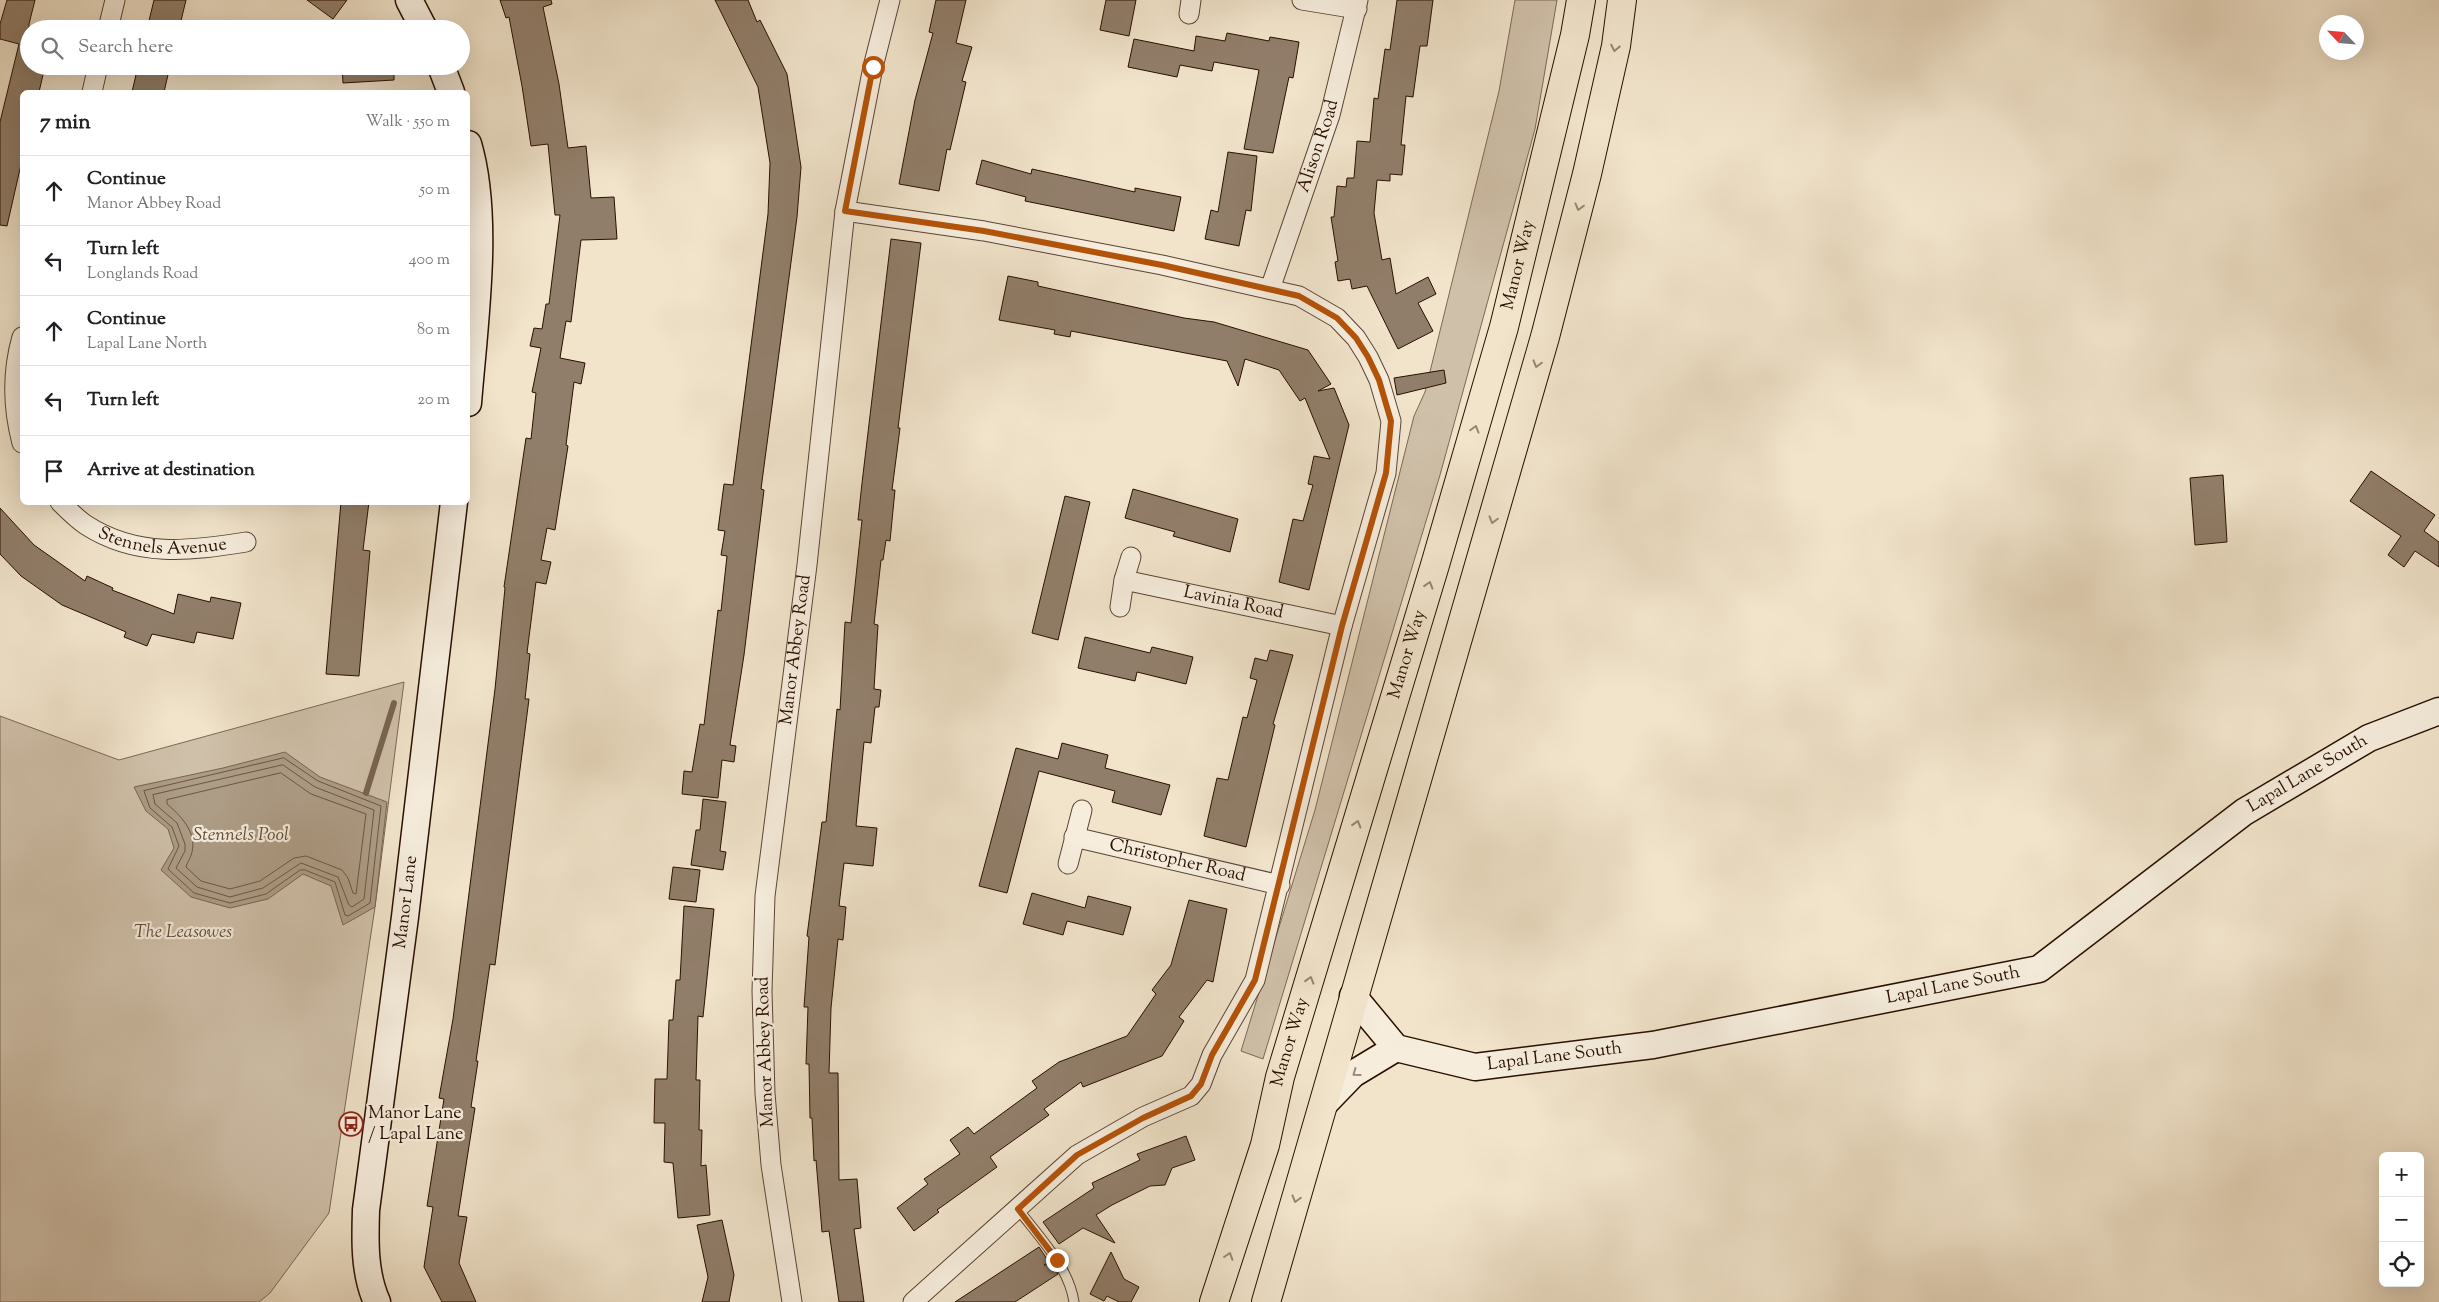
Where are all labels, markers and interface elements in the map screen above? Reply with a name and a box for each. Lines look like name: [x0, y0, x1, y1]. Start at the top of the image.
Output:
north arrow: [2319, 15, 2364, 60]
search box: [20, 20, 470, 75]
icon: search: [38, 34, 66, 62]
text: Search here: [78, 34, 173, 61]
one-way arrow: [1610, 44, 1621, 53]
route start: [862, 56, 885, 79]
street label: Alison Road: [1291, 97, 1346, 196]
text: 7 min: [40, 108, 91, 138]
text: Walk · 550 m: [365, 111, 450, 134]
text: Continue: [87, 166, 166, 193]
icon: ahead: [40, 177, 68, 205]
text: 50 m: [419, 179, 450, 202]
text: Manor Abbey Road: [87, 193, 221, 216]
one-way arrow: [1574, 202, 1585, 211]
street label: Manor Way: [1496, 218, 1542, 313]
text: Turn left: [87, 236, 159, 263]
icon: left: [40, 247, 68, 275]
text: 400 m: [409, 249, 450, 272]
text: Longlands Road: [87, 263, 198, 286]
text: Continue: [87, 306, 166, 333]
icon: ahead: [40, 317, 68, 345]
text: 80 m: [417, 319, 450, 342]
text: Lapal Lane North: [87, 333, 207, 356]
one-way arrow: [1532, 359, 1543, 368]
icon: left: [40, 387, 68, 415]
text: Turn left: [87, 387, 159, 414]
text: 20 m: [417, 389, 450, 412]
one-way arrow: [1469, 426, 1479, 434]
icon: arrive: [40, 457, 68, 485]
text: Arrive at destination: [87, 457, 255, 484]
one-way arrow: [1488, 515, 1498, 523]
street label: Stennels Avenue: [93, 521, 229, 563]
street label: Manor Abbey Road: [774, 573, 819, 727]
street label: Lavinia Road: [1181, 580, 1286, 626]
one-way arrow: [1423, 582, 1433, 590]
street label: Manor Way: [1382, 607, 1434, 702]
street label: Lapal Lane South: [2243, 728, 2373, 820]
one-way arrow: [1351, 821, 1361, 829]
water label: Stennels Pool: [193, 822, 289, 849]
street label: Christopher Road: [1106, 833, 1248, 890]
street label: Manor Lane: [388, 854, 425, 950]
park label: The Leasowes: [134, 920, 232, 946]
street label: Lapal Lane South: [1884, 960, 2023, 1012]
street label: Manor Abbey Road: [750, 976, 782, 1128]
one-way arrow: [1304, 976, 1314, 985]
street label: Manor Way: [1265, 995, 1316, 1089]
street label: Lapal Lane South: [1486, 1036, 1624, 1078]
one-way arrow: [1352, 1067, 1362, 1076]
place label: Manor Lane / Lapal Lane: [368, 1101, 463, 1148]
bus stop icon: Manor Lane / Lapal Lane: [338, 1111, 364, 1137]
map controls: [2379, 1152, 2424, 1287]
button: +: [2379, 1152, 2424, 1197]
one-way arrow: [1292, 1195, 1302, 1203]
button: −: [2379, 1197, 2424, 1242]
button: locate: [2379, 1242, 2424, 1287]
route end: [1046, 1249, 1069, 1272]
one-way arrow: [1223, 1252, 1233, 1260]

